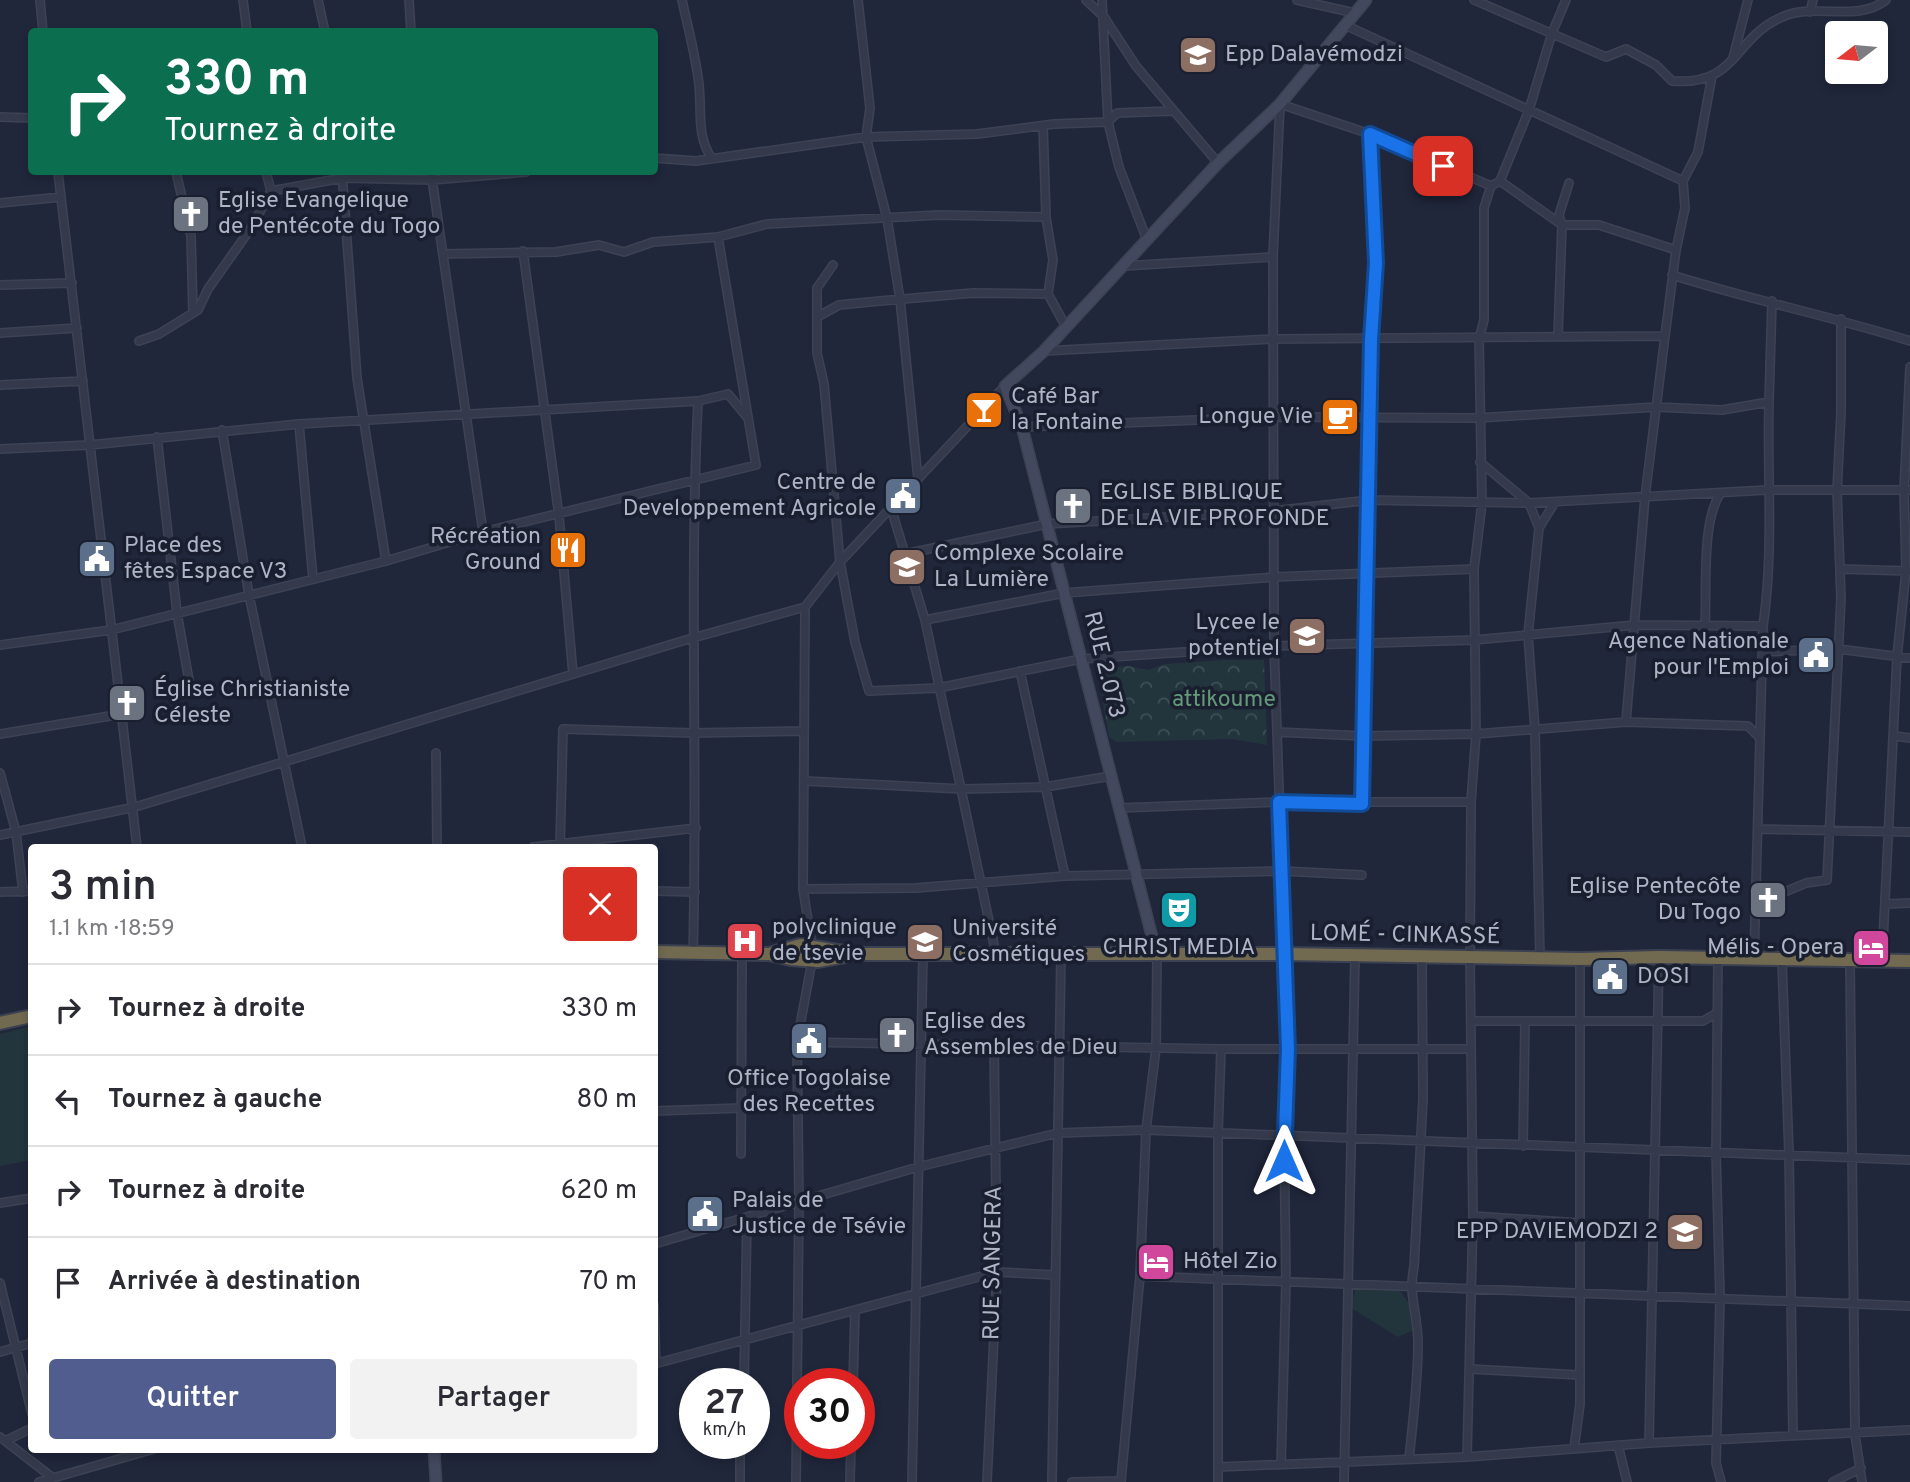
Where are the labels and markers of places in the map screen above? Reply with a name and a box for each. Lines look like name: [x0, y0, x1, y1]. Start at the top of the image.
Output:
school or university icon: Epp Dalavémodzi: [1177, 34, 1219, 76]
place label: Epp Dalavémodzi: [1225, 41, 1403, 70]
pin: [1413, 136, 1473, 196]
place label: Eglise Evangelique de Pentécote du Togo: [218, 187, 440, 242]
church icon: Eglise Evangelique de Pentécote du Togo: [170, 193, 212, 235]
place label: Café Bar la Fontaine: [1011, 383, 1123, 438]
bar icon: Café Bar la Fontaine: [963, 389, 1005, 431]
cafe icon: Longue Vie: [1319, 396, 1361, 438]
place label: Longue Vie: [1198, 403, 1313, 432]
place label: Centre de Developpement Agricole: [623, 469, 876, 524]
public building icon: Centre de Developpement Agricole: [882, 475, 924, 517]
place label: EGLISE BIBLIQUE DE LA VIE PROFONDE: [1100, 479, 1329, 534]
church icon: EGLISE BIBLIQUE DE LA VIE PROFONDE: [1052, 485, 1094, 527]
place label: Récréation Ground: [430, 523, 541, 578]
restaurant icon: Récréation Ground: [547, 529, 589, 571]
place label: Place des fêtes Espace V3: [124, 532, 287, 587]
public building icon: Place des fêtes Espace V3: [76, 538, 118, 580]
place label: Complexe Scolaire La Lumière: [934, 540, 1124, 595]
school or university icon: Complexe Scolaire La Lumière: [886, 546, 928, 588]
place label: Lycee le potentiel: [1188, 609, 1280, 664]
school or university icon: Lycee le potentiel: [1286, 615, 1328, 657]
place label: Agence Nationale pour l'Emploi: [1608, 628, 1789, 683]
public building icon: Agence Nationale pour l'Emploi: [1795, 634, 1837, 676]
place label: Église Christianiste Céleste: [154, 675, 350, 731]
church icon: Église Christianiste Céleste: [106, 682, 148, 724]
place label: Eglise Pentecôte Du Togo: [1569, 873, 1741, 928]
church icon: Eglise Pentecôte Du Togo: [1747, 879, 1789, 921]
theatre icon: CHRIST MEDIA: [1158, 889, 1200, 931]
place label: polyclinique de tsevie: [772, 914, 897, 969]
place label: Université Cosmétiques: [952, 915, 1085, 970]
hospital icon: polyclinique de tsevie: [724, 920, 766, 962]
school or university icon: Université Cosmétiques: [904, 921, 946, 963]
hotel icon: Mélis - Opera: [1850, 927, 1892, 969]
place label: CHRIST MEDIA: [1103, 934, 1255, 963]
place label: Mélis - Opera: [1707, 934, 1844, 963]
public building icon: DOSI: [1589, 956, 1631, 998]
place label: DOSI: [1637, 963, 1690, 992]
place label: Eglise des Assembles de Dieu: [924, 1008, 1118, 1063]
church icon: Eglise des Assembles de Dieu: [876, 1014, 918, 1056]
public building icon: Office Togolaise des Recettes: [788, 1020, 830, 1062]
place label: Office Togolaise des Recettes: [727, 1065, 891, 1120]
place label: Palais de Justice de Tsévie: [732, 1187, 906, 1242]
public building icon: Palais de Justice de Tsévie: [684, 1193, 726, 1235]
school or university icon: EPP DAVIEMODZI 2: [1664, 1211, 1706, 1253]
place label: EPP DAVIEMODZI 2: [1456, 1218, 1658, 1247]
hotel icon: Hôtel Zio: [1135, 1241, 1177, 1283]
place label: Hôtel Zio: [1183, 1248, 1278, 1277]

